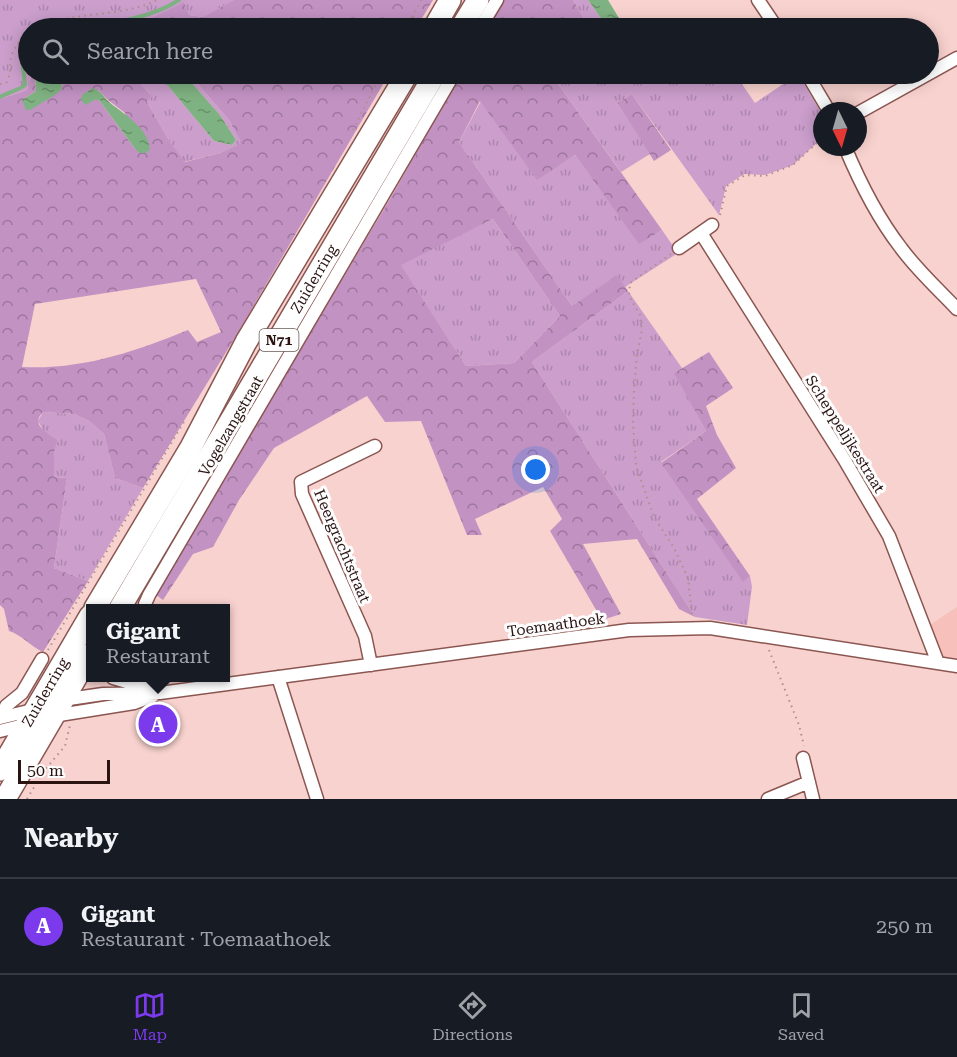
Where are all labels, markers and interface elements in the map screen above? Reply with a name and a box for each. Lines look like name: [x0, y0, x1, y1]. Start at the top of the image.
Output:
search box: [18, 18, 939, 84]
icon: search: [39, 35, 72, 68]
text: Search here: [87, 39, 213, 64]
north arrow: [813, 102, 867, 156]
street label: Zuiderring: [287, 241, 342, 317]
road number: N71: [260, 329, 298, 351]
street label: Vogelzangstraat: [195, 372, 267, 480]
street label: Scheppelijkestraat: [802, 372, 889, 496]
your location: [521, 455, 550, 484]
street label: Heergrachtstraat: [310, 487, 374, 606]
popup: [86, 604, 230, 682]
street label: Toemaathoek: [506, 609, 606, 641]
text: Gigant: [106, 619, 180, 644]
text: Restaurant: [106, 644, 210, 668]
street label: Zuiderring: [18, 654, 73, 730]
pin: A: [138, 702, 178, 746]
scale bar: [18, 757, 110, 784]
text: 50 m: [27, 761, 64, 780]
text: Nearby: [24, 823, 118, 853]
text: Gigant: [81, 902, 155, 927]
text: A: [36, 914, 51, 938]
text: 250 m: [876, 914, 933, 938]
text: Restaurant · Toemaathoek: [81, 927, 331, 951]
tab: Map: [133, 989, 167, 1044]
tab: Directions: [432, 989, 513, 1044]
tab: Saved: [778, 989, 824, 1044]

